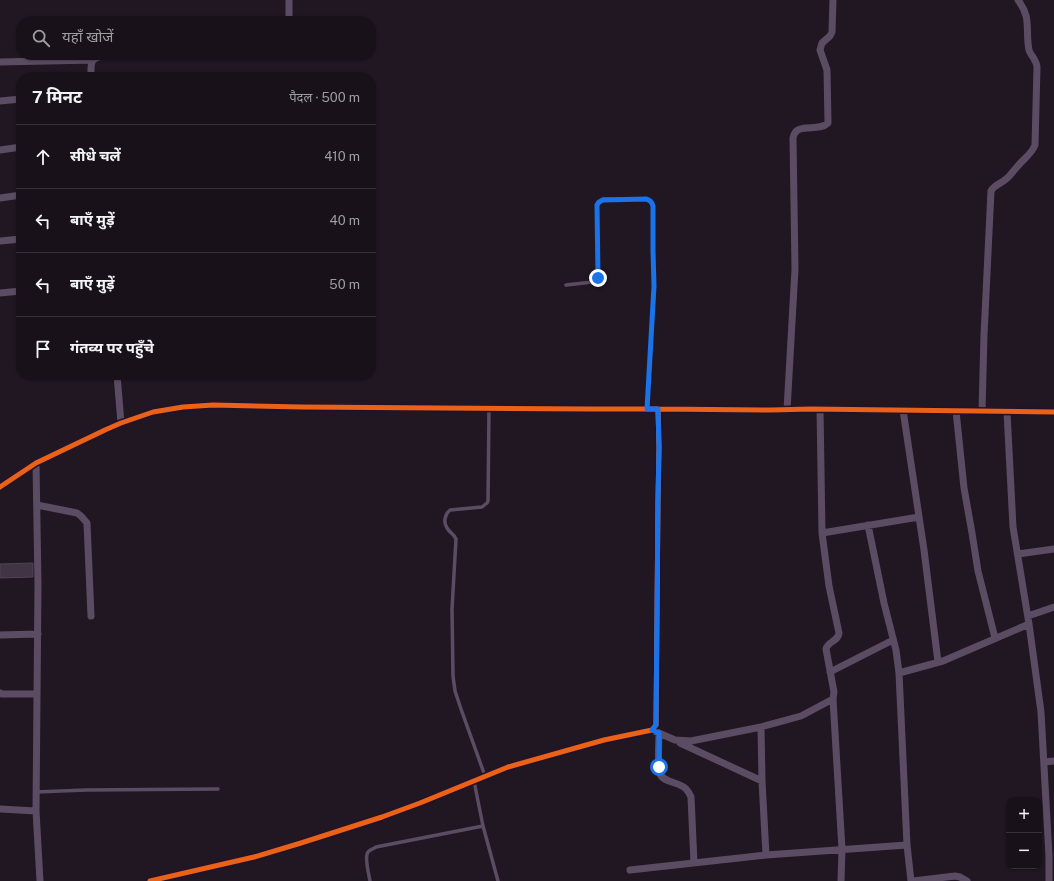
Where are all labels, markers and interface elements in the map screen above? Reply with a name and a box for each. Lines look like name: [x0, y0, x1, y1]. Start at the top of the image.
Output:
search box: [16, 16, 376, 60]
icon: search: [30, 27, 52, 49]
text: यहाँ खोजें: [62, 28, 113, 45]
text: 7 मिनट: [32, 87, 82, 107]
text: पैदल · 500 m: [289, 90, 360, 105]
icon: ahead: [32, 146, 54, 168]
text: सीधे चलें: [70, 147, 121, 164]
text: 410 m: [324, 149, 360, 164]
icon: left: [32, 210, 54, 232]
text: बाएँ मुड़ें: [70, 211, 115, 228]
text: 40 m: [329, 213, 360, 228]
route end: [589, 269, 607, 287]
icon: left: [32, 274, 54, 296]
text: बाएँ मुड़ें: [70, 275, 115, 292]
text: 50 m: [329, 277, 360, 292]
icon: arrive: [32, 338, 54, 360]
text: गंतव्य पर पहुँचे: [70, 339, 154, 356]
route start: [650, 758, 668, 776]
map controls: [1006, 797, 1042, 869]
button: +: [1006, 797, 1042, 833]
button: −: [1006, 833, 1042, 869]

